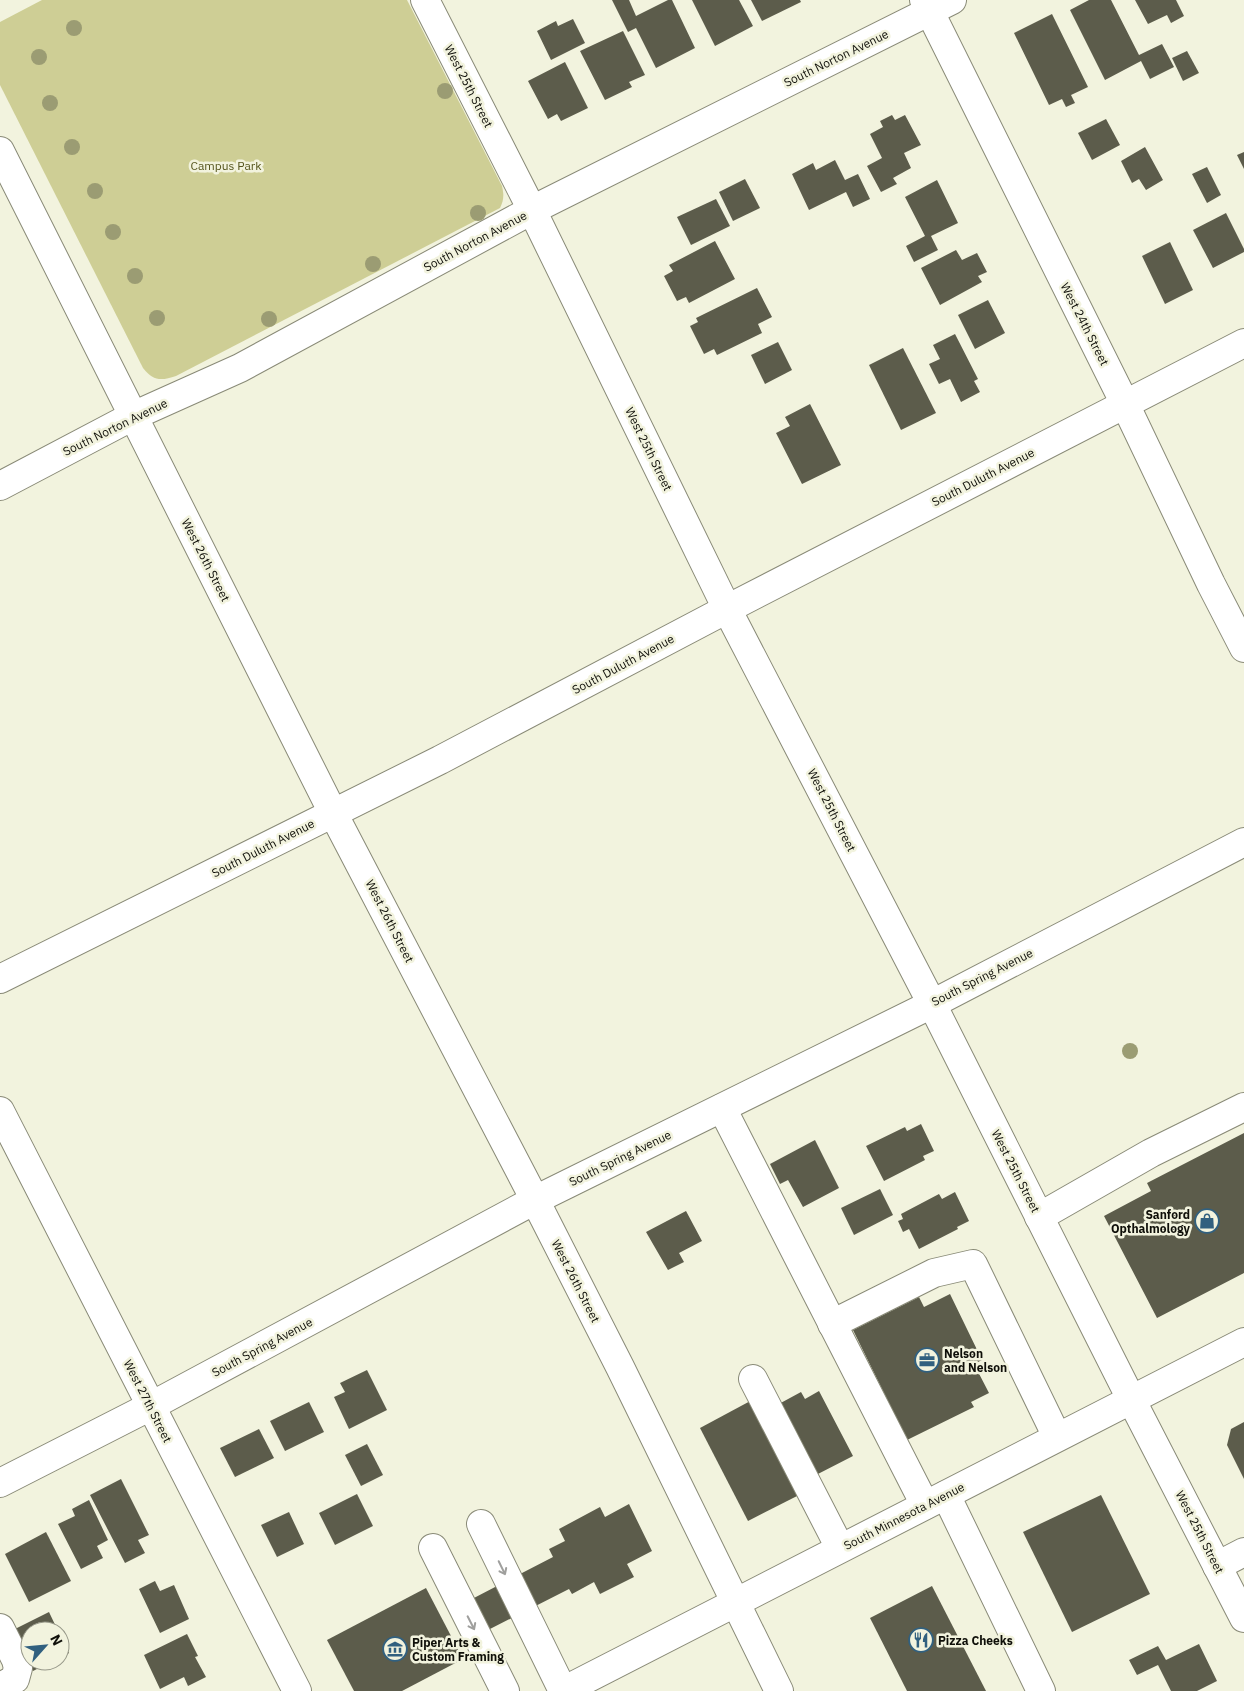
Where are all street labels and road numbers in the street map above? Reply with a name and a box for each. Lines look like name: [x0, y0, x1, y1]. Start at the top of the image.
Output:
street label: South Norton Avenue: [781, 26, 891, 90]
street label: West 25th Street: [442, 42, 496, 130]
street label: South Norton Avenue: [421, 207, 529, 275]
street label: West 24th Street: [1058, 280, 1112, 368]
street label: South Norton Avenue: [60, 395, 170, 459]
street label: West 25th Street: [622, 405, 676, 493]
street label: South Duluth Avenue: [929, 444, 1037, 509]
street label: West 26th Street: [179, 516, 233, 604]
street label: South Duluth Avenue: [569, 631, 677, 697]
street label: West 25th Street: [805, 766, 859, 854]
street label: South Duluth Avenue: [209, 815, 317, 880]
street label: West 26th Street: [363, 877, 417, 965]
street label: South Spring Avenue: [929, 945, 1036, 1009]
street label: South Spring Avenue: [566, 1127, 674, 1189]
street label: West 25th Street: [989, 1127, 1043, 1215]
street label: West 26th Street: [549, 1237, 603, 1325]
street label: South Spring Avenue: [209, 1314, 315, 1380]
street label: West 27th Street: [121, 1357, 175, 1445]
street label: South Minnesota Avenue: [841, 1479, 967, 1553]
street label: West 25th Street: [1173, 1488, 1227, 1576]

